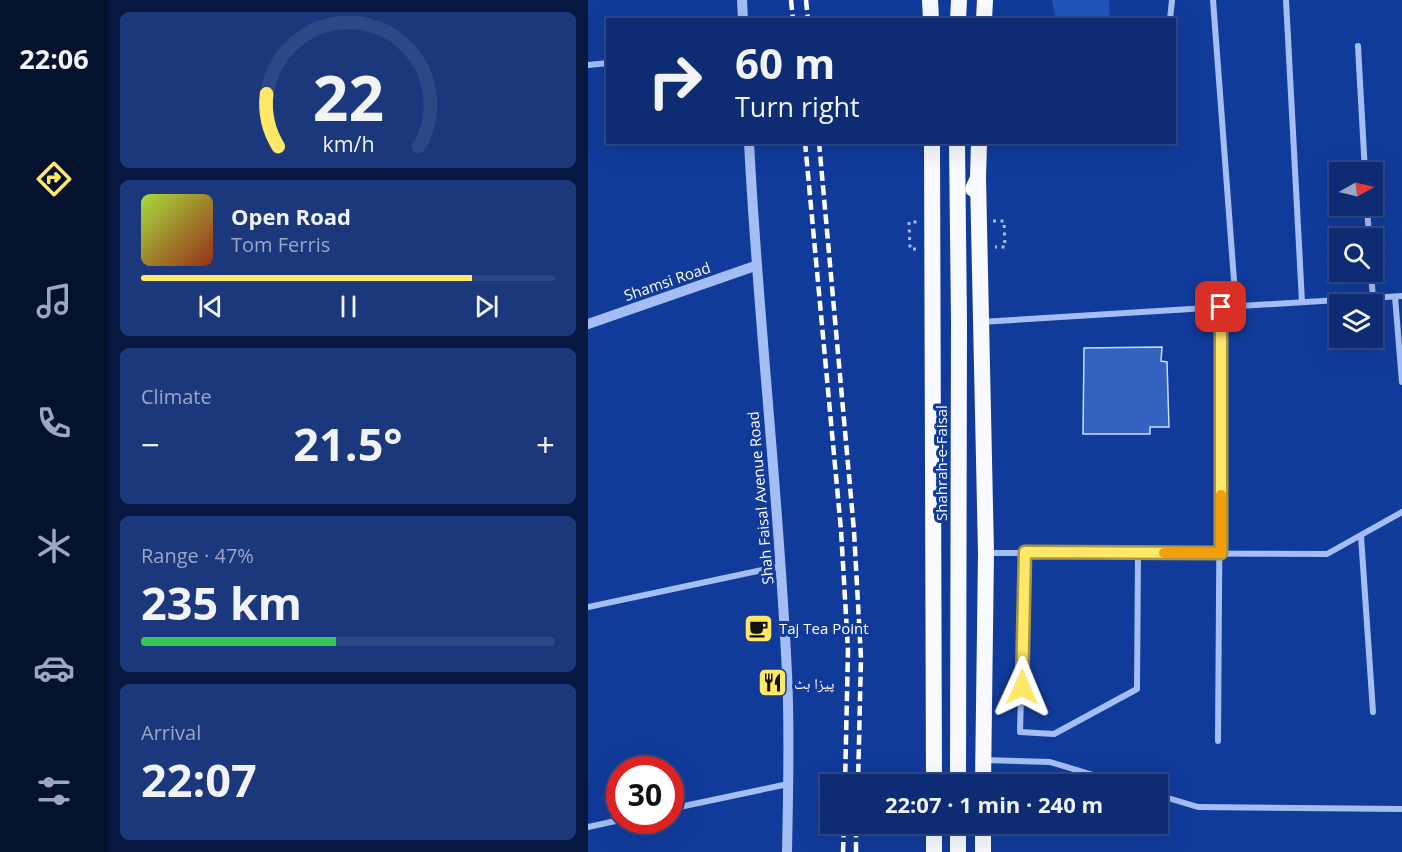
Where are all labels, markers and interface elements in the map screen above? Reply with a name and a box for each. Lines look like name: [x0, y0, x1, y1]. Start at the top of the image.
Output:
text: 60 m: [735, 34, 835, 91]
text: 22:06: [19, 40, 89, 77]
icon: right: [636, 42, 714, 120]
text: 22: [312, 54, 384, 139]
text: Turn right: [735, 88, 860, 125]
text: km/h: [322, 129, 374, 158]
icon: directions: [33, 158, 75, 200]
north arrow: [1329, 162, 1383, 216]
map controls: [1329, 162, 1383, 348]
text: Open Road: [231, 201, 351, 231]
button: search: [1329, 228, 1383, 282]
text: Tom Ferris: [231, 231, 330, 258]
street label: Shamsi Road: [621, 257, 713, 305]
icon: music: [33, 280, 75, 322]
pin: [1195, 281, 1246, 332]
icon: previous: [194, 290, 227, 323]
icon: pause: [332, 290, 365, 323]
icon: next: [470, 290, 503, 323]
icon: arrive: [1204, 290, 1237, 323]
button: layers: [1329, 294, 1383, 348]
text: Climate: [141, 383, 212, 410]
icon: phone: [33, 402, 75, 444]
street label: Shahrah-e-Faisal: [931, 405, 951, 521]
street label: Shah Faisal Avenue Road: [742, 411, 778, 585]
text: 21.5°: [293, 413, 403, 474]
text: −: [141, 422, 160, 467]
text: +: [536, 422, 555, 467]
icon: climate: [33, 525, 75, 567]
text: Range · 47%: [141, 542, 254, 569]
text: 235 km: [141, 572, 302, 633]
cafe icon: Taj Tea Point: [742, 612, 774, 644]
place label: Taj Tea Point: [779, 618, 869, 638]
icon: car: [33, 647, 75, 689]
position arrow: [990, 655, 1054, 719]
restaurant icon: پیزا ہٹ: [757, 667, 789, 699]
place label: پیزا ہٹ: [794, 673, 834, 693]
text: Arrival: [141, 719, 201, 746]
text: 22:07: [141, 749, 257, 810]
speed limit sign: 30: [606, 756, 684, 834]
icon: filters: [33, 770, 75, 812]
text: 22:07 · 1 min · 240 m: [885, 789, 1103, 819]

